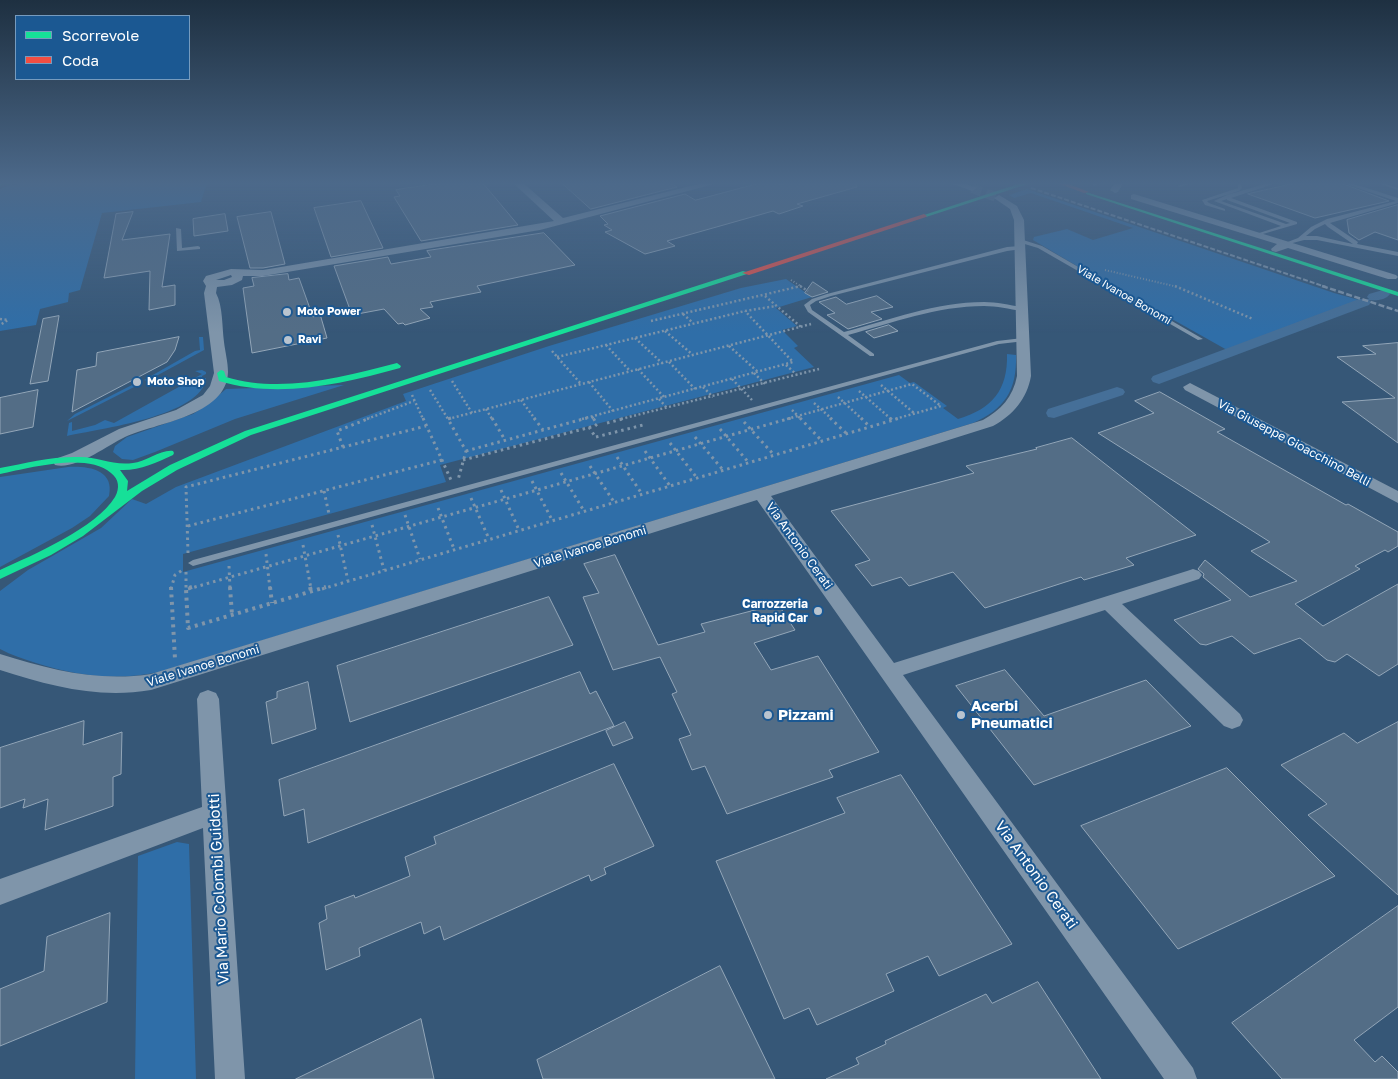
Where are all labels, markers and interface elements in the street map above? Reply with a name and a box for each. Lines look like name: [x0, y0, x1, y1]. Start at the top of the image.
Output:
legend: [15, 15, 190, 80]
text: Scorrevole: [62, 26, 139, 44]
text: Coda: [62, 51, 99, 69]
street label: Viale Ivanoe Bonomi: [1074, 263, 1174, 327]
place label: Moto Power: [297, 305, 361, 319]
marker: Moto Power: [281, 306, 293, 318]
place label: Ravi: [298, 333, 321, 347]
marker: Ravi: [282, 334, 294, 346]
place label: Moto Shop: [147, 375, 204, 389]
marker: Moto Shop: [131, 376, 143, 388]
street label: Via Giuseppe Gioacchino Belli: [1215, 397, 1373, 489]
street label: Via Antonio Cerati: [763, 500, 835, 592]
street label: Viale Ivanoe Bonomi: [532, 523, 648, 571]
place label: Carrozzeria Rapid Car: [742, 597, 808, 625]
marker: Carrozzeria Rapid Car: [812, 605, 824, 617]
street label: Viale Ivanoe Bonomi: [145, 642, 261, 690]
place label: Acerbi Pneumatici: [971, 697, 1053, 732]
place label: Pizzami: [778, 706, 834, 724]
marker: Pizzami: [762, 709, 774, 721]
marker: Acerbi Pneumatici: [955, 709, 967, 721]
street label: Via Mario Colombi Guidotti: [205, 793, 233, 985]
street label: Via Antonio Cerati: [991, 817, 1081, 933]

